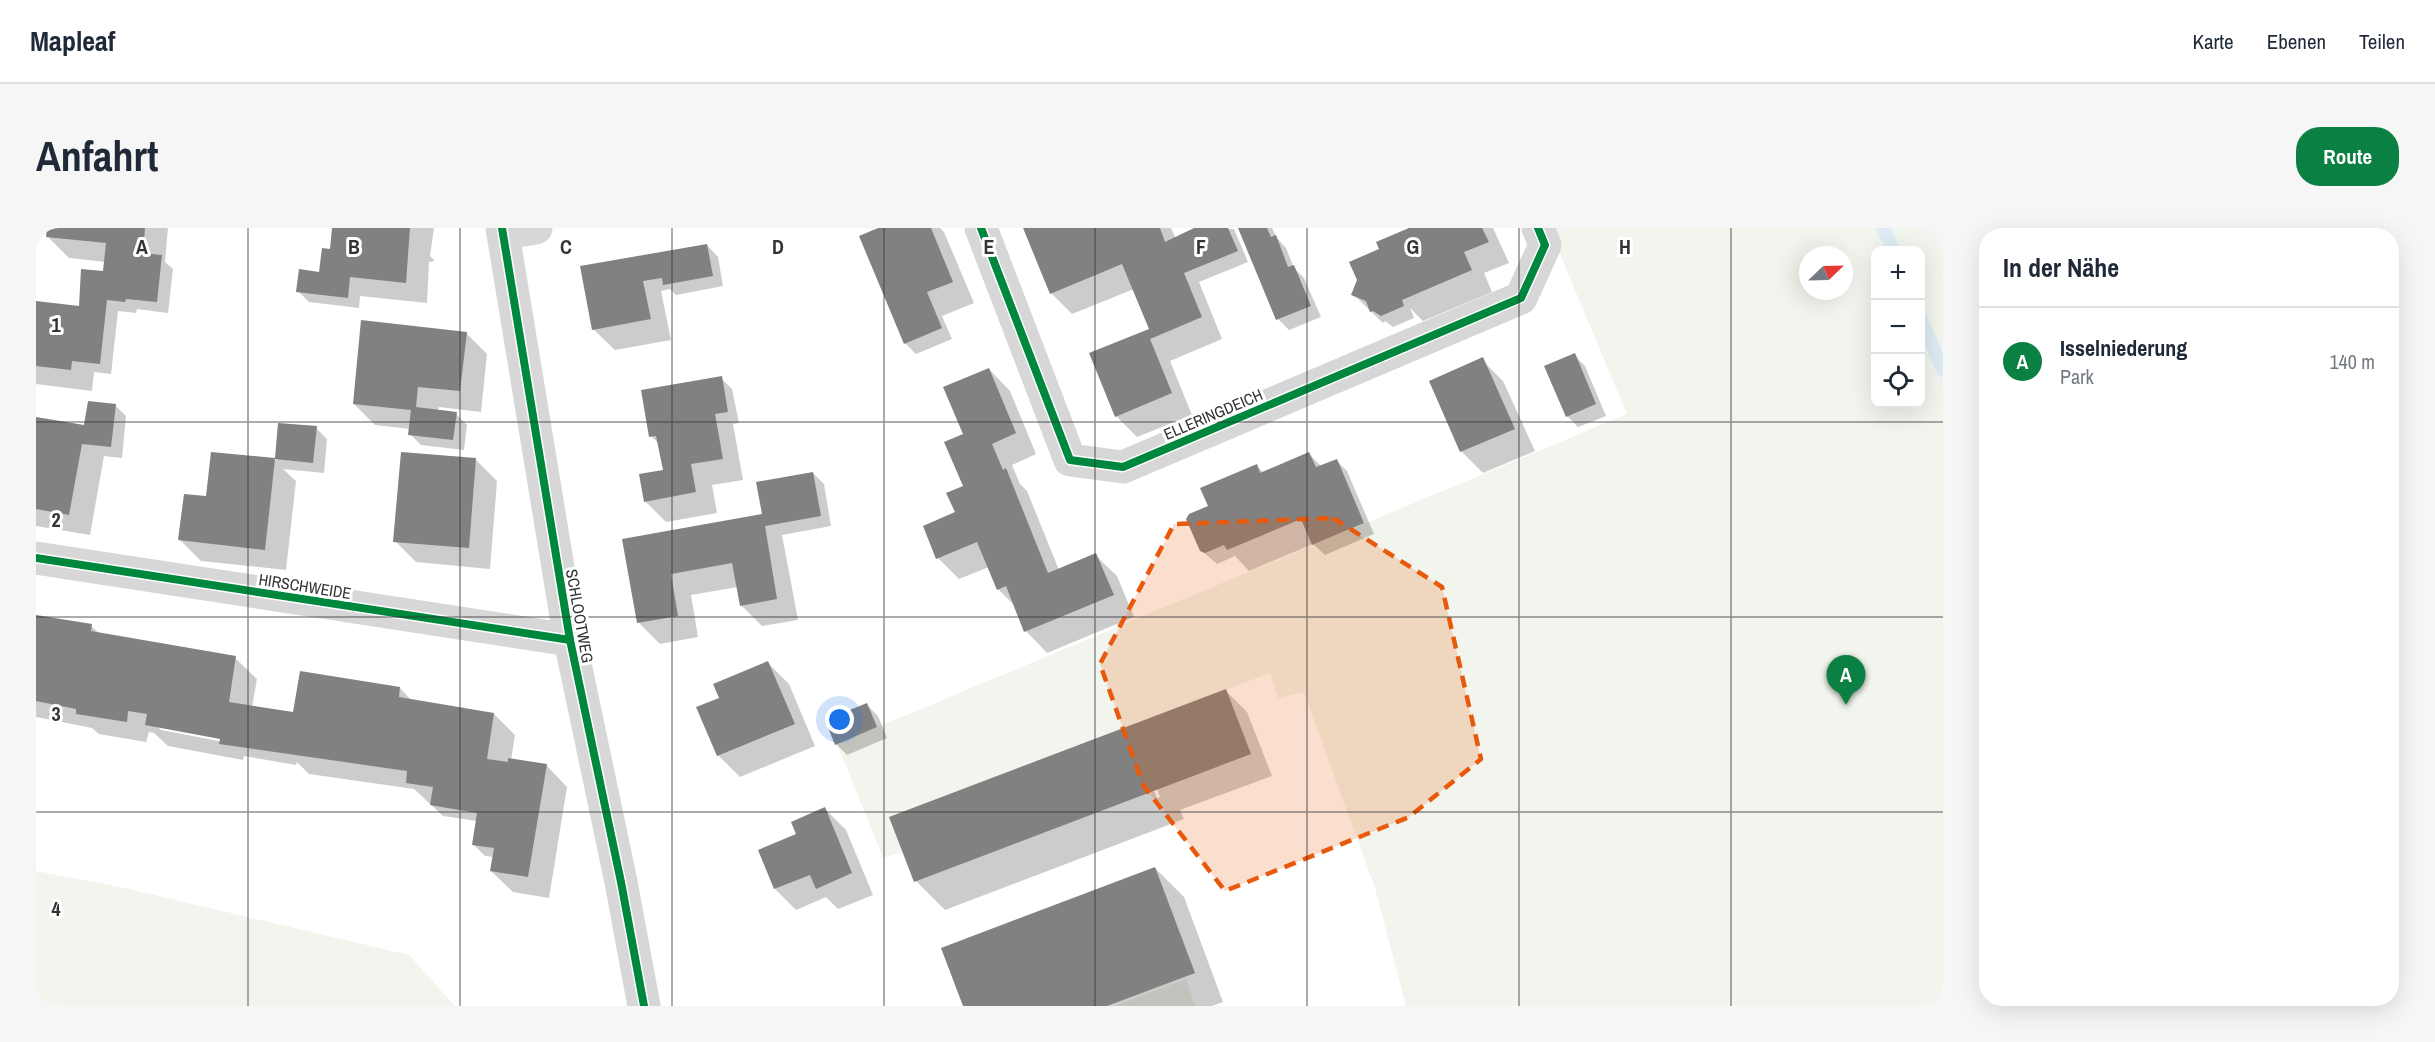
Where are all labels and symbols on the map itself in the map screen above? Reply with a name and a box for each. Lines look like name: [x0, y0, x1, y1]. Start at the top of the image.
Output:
text: A: [136, 233, 148, 260]
text: B: [348, 233, 360, 260]
text: C: [560, 233, 572, 260]
text: D: [772, 233, 784, 260]
text: E: [984, 233, 995, 260]
text: F: [1196, 233, 1206, 260]
text: G: [1407, 233, 1419, 260]
text: H: [1619, 233, 1631, 260]
north arrow: [1799, 246, 1853, 300]
text: 1: [51, 311, 61, 338]
street label: ELLERINGDEICH: [1160, 383, 1266, 445]
text: 2: [51, 506, 61, 533]
street label: SCHLOOTWEG: [561, 567, 599, 665]
street label: HIRSCHWEIDE: [257, 568, 353, 604]
pin: A: [1826, 656, 1866, 705]
text: 3: [51, 700, 61, 727]
your location: [825, 705, 854, 734]
text: 4: [51, 895, 61, 922]

